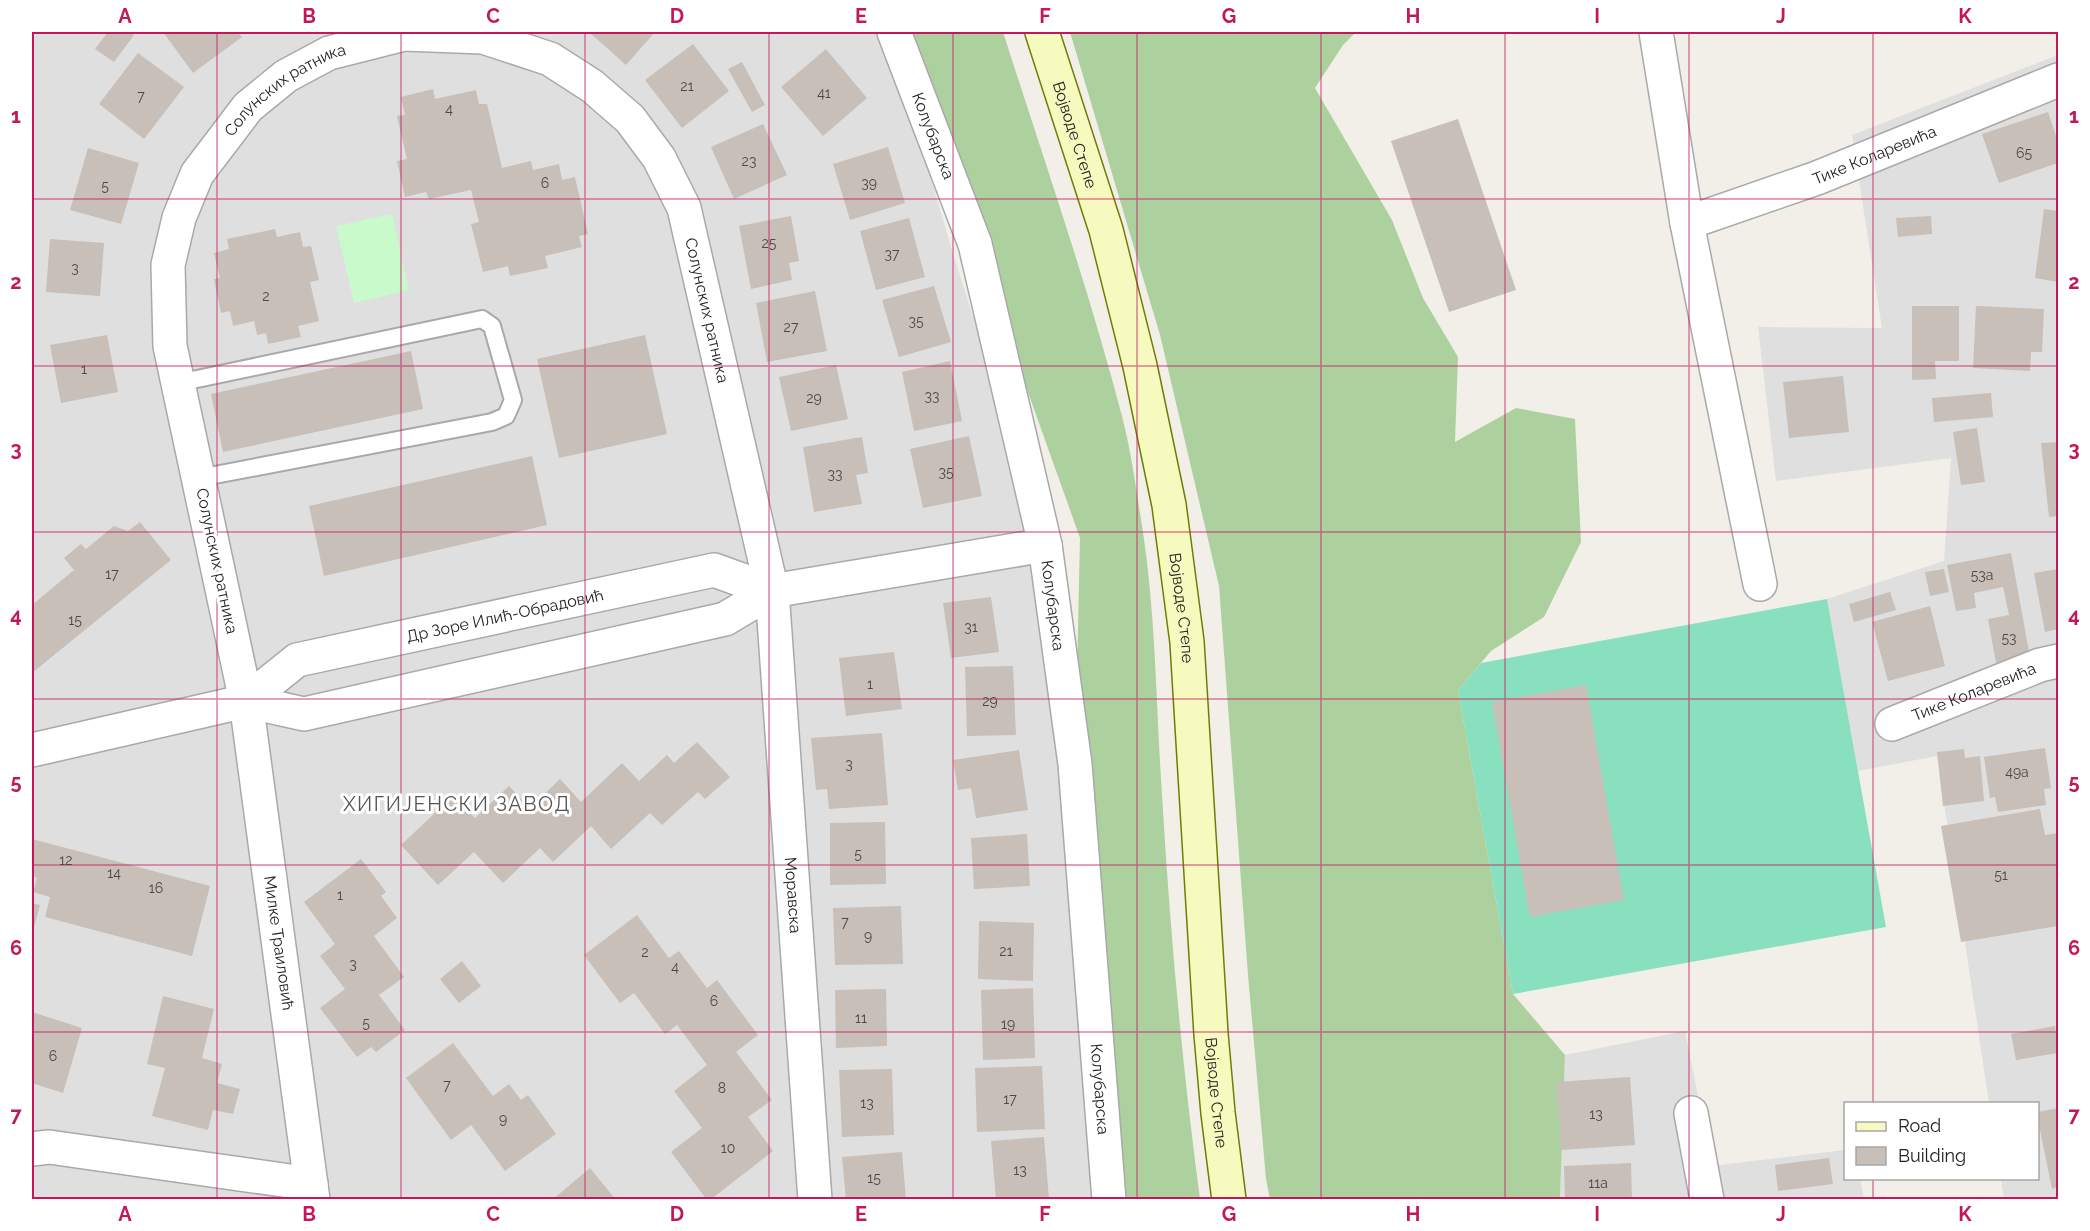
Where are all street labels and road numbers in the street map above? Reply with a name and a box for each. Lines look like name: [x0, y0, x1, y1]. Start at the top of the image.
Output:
street label: Солунских ратника: [220, 40, 348, 140]
street label: Војводе Степе: [1049, 79, 1101, 191]
street label: Колубарска: [908, 90, 959, 182]
street label: Тике Коларевића: [1810, 121, 1939, 188]
street label: Солунских ратника: [682, 236, 733, 385]
street label: Солунских ратника: [192, 487, 242, 635]
street label: Војводе Степе: [1166, 551, 1198, 664]
street label: Колубарска: [1038, 559, 1069, 652]
street label: Др Зоре Илић-Обрадовић: [404, 585, 605, 646]
street label: Тике Коларевића: [1909, 658, 2038, 725]
street label: Моравска: [781, 856, 806, 934]
street label: Милке Траиловић: [260, 874, 298, 1012]
street label: Војводе Степе: [1202, 1036, 1232, 1149]
street label: Колубарска: [1087, 1043, 1113, 1135]

